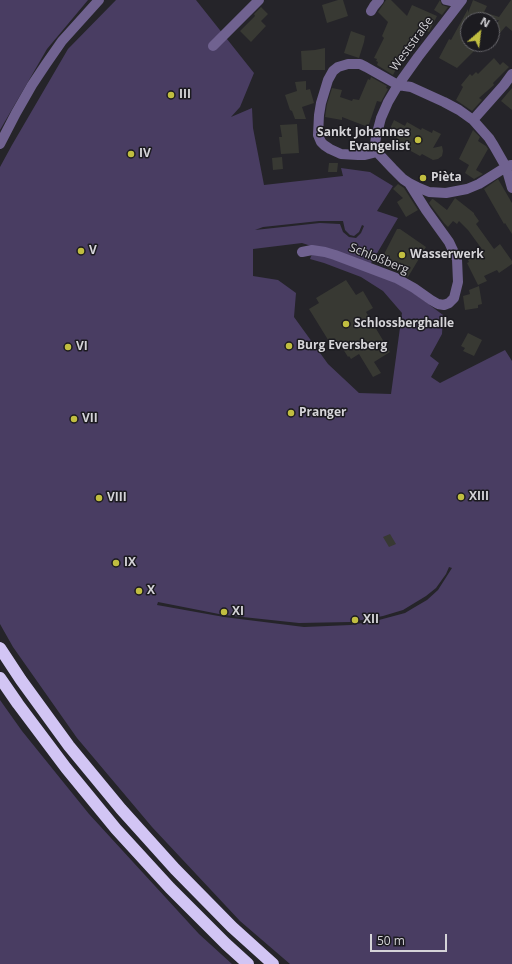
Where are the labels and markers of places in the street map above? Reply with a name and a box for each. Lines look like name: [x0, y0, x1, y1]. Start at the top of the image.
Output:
place label: III: [179, 88, 191, 102]
marker: III: [166, 90, 176, 100]
place label: Sankt Johannes Evangelist: [317, 126, 410, 154]
marker: Sankt Johannes Evangelist: [413, 135, 423, 145]
place label: IV: [139, 147, 151, 161]
marker: IV: [126, 149, 136, 159]
place label: Pièta: [431, 171, 462, 185]
marker: Pièta: [418, 173, 428, 183]
place label: V: [89, 244, 97, 258]
marker: V: [76, 246, 86, 256]
place label: Wasserwerk: [410, 248, 484, 262]
marker: Wasserwerk: [397, 250, 407, 260]
place label: Schlossberghalle: [354, 317, 454, 331]
marker: Schlossberghalle: [341, 319, 351, 329]
place label: Burg Eversberg: [297, 339, 387, 353]
place label: VI: [76, 340, 88, 354]
marker: Burg Eversberg: [284, 341, 294, 351]
marker: VI: [63, 342, 73, 352]
place label: Pranger: [299, 406, 346, 420]
marker: Pranger: [286, 408, 296, 418]
place label: VII: [82, 412, 98, 426]
marker: VII: [69, 414, 79, 424]
place label: XIII: [469, 490, 489, 504]
place label: VIII: [107, 491, 127, 505]
marker: XIII: [456, 492, 466, 502]
marker: VIII: [94, 493, 104, 503]
place label: IX: [124, 556, 136, 570]
marker: IX: [111, 558, 121, 568]
place label: X: [147, 584, 155, 598]
marker: X: [134, 586, 144, 596]
place label: XI: [232, 605, 244, 619]
marker: XI: [219, 607, 229, 617]
place label: XII: [363, 613, 379, 627]
marker: XII: [350, 615, 360, 625]

